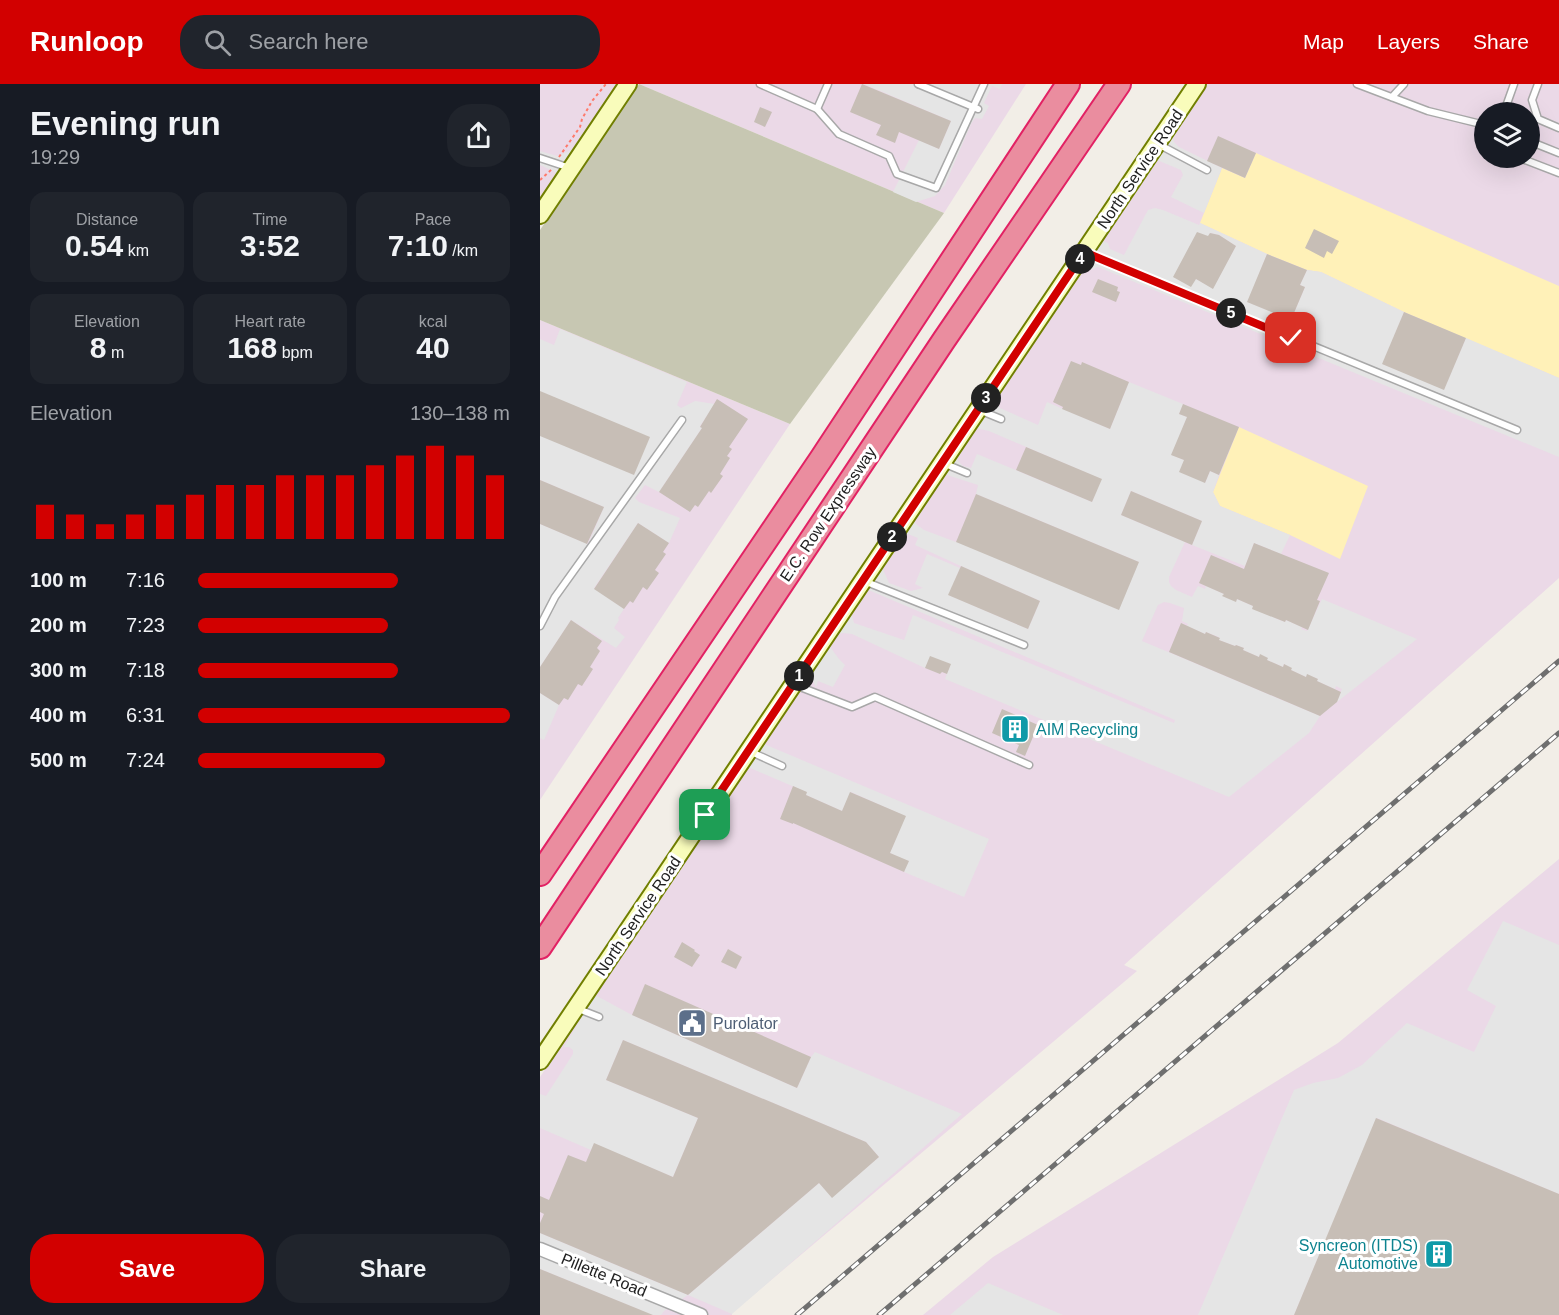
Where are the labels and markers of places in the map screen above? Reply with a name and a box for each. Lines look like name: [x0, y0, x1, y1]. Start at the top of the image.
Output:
pin: 4: [1065, 244, 1095, 274]
pin: 5: [1216, 298, 1246, 328]
pin: [1265, 312, 1316, 363]
pin: 3: [971, 383, 1001, 413]
pin: 2: [877, 522, 907, 552]
pin: 1: [784, 661, 814, 691]
building icon: AIM Recycling: [999, 713, 1031, 745]
place label: AIM Recycling: [1036, 721, 1138, 738]
pin: [679, 789, 730, 840]
public building icon: Purolator: [676, 1007, 708, 1039]
place label: Purolator: [713, 1015, 779, 1032]
place label: Syncreon (ITDS) Automotive: [1299, 1237, 1418, 1272]
building icon: Syncreon (ITDS) Automotive: [1423, 1238, 1455, 1270]

